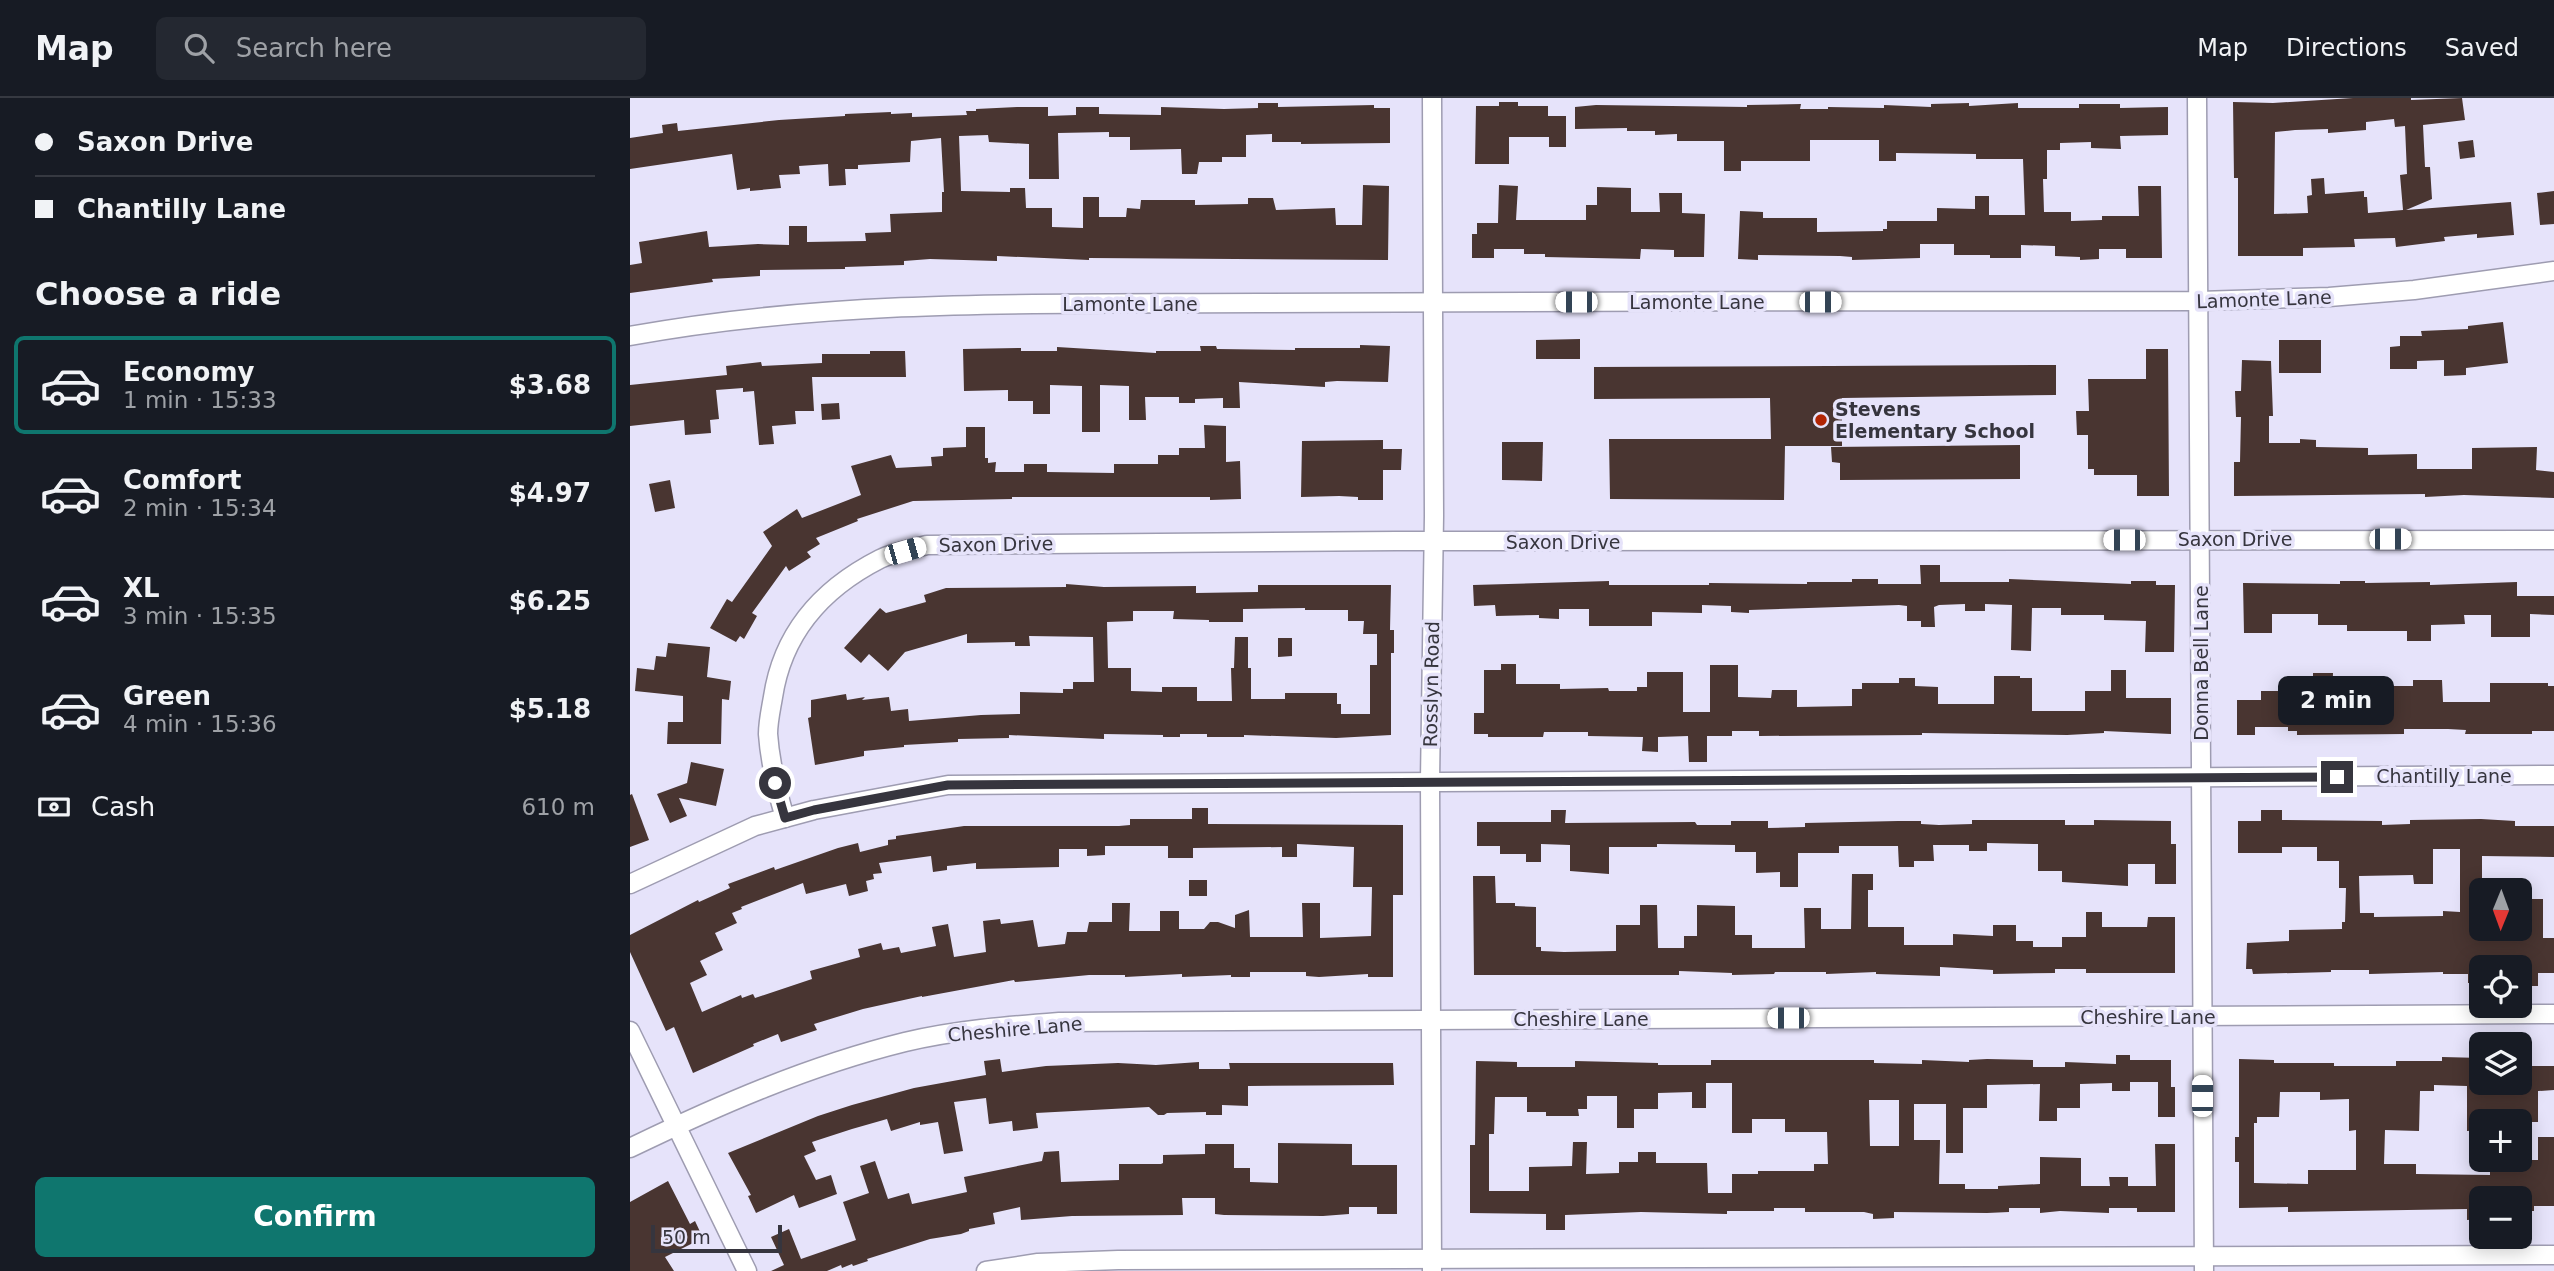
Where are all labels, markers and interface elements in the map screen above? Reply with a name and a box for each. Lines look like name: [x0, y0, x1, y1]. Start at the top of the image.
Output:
search box: [156, 17, 646, 80]
text: Map: [35, 29, 114, 68]
icon: search: [180, 29, 218, 67]
text: Search here: [236, 33, 392, 63]
text: Map: [2197, 34, 2248, 62]
text: Directions: [2286, 34, 2407, 62]
text: Saved: [2445, 34, 2519, 62]
text: Saxon Drive: [77, 127, 253, 157]
text: Chantilly Lane: [77, 194, 286, 224]
text: Choose a ride: [35, 275, 281, 313]
street label: Lamonte Lane: [2196, 286, 2332, 312]
street label: Lamonte Lane: [1629, 291, 1765, 313]
car: [1556, 292, 1598, 313]
car: [1800, 292, 1842, 313]
street label: Lamonte Lane: [1062, 293, 1198, 315]
icon: car: [39, 354, 102, 417]
text: Economy: [123, 357, 254, 387]
text: $3.68: [509, 370, 591, 400]
text: 1 min · 15:33: [123, 387, 277, 413]
place label: Stevens Elementary School: [1835, 398, 2035, 442]
marker: Stevens Elementary School: [1813, 412, 1829, 428]
icon: car: [39, 462, 102, 525]
text: Comfort: [123, 465, 241, 495]
text: $4.97: [509, 478, 591, 508]
text: 2 min · 15:34: [123, 495, 277, 521]
street label: Saxon Drive: [2178, 528, 2292, 550]
car: [2370, 529, 2412, 550]
car: [2104, 530, 2146, 551]
street label: Saxon Drive: [1506, 531, 1620, 553]
street label: Saxon Drive: [938, 532, 1054, 556]
car: [882, 535, 929, 567]
icon: car: [39, 570, 102, 633]
text: XL: [123, 573, 160, 603]
street label: Donna Bell Lane: [2190, 585, 2212, 741]
text: $6.25: [509, 586, 591, 616]
text: 3 min · 15:35: [123, 603, 277, 629]
street label: Rosslyn Road: [1419, 621, 1443, 747]
callout: 2 min: [2279, 676, 2395, 724]
icon: car: [39, 678, 102, 741]
text: Green: [123, 681, 211, 711]
text: 2 min: [2300, 687, 2372, 713]
text: $5.18: [509, 694, 591, 724]
text: 4 min · 15:36: [123, 711, 277, 737]
route end: [2321, 761, 2353, 793]
street label: Chantilly Lane: [2376, 765, 2512, 787]
route start: [759, 767, 791, 799]
icon: cash: [35, 788, 73, 826]
text: Cash: [91, 792, 155, 822]
text: 610 m: [521, 794, 595, 820]
north arrow: [2469, 878, 2532, 942]
map controls: [2469, 878, 2532, 1249]
button: locate: [2469, 955, 2532, 1018]
street label: Cheshire Lane: [2080, 1006, 2216, 1028]
street label: Cheshire Lane: [1513, 1008, 1649, 1030]
car: [1768, 1008, 1810, 1029]
street label: Cheshire Lane: [947, 1012, 1083, 1046]
button: layers: [2469, 1032, 2532, 1095]
car: [2192, 1075, 2213, 1117]
button: +: [2469, 1109, 2532, 1172]
button: Confirm: [35, 1177, 595, 1257]
button: −: [2469, 1186, 2532, 1249]
scale bar: [651, 1222, 782, 1254]
text: 50 m: [662, 1226, 711, 1248]

